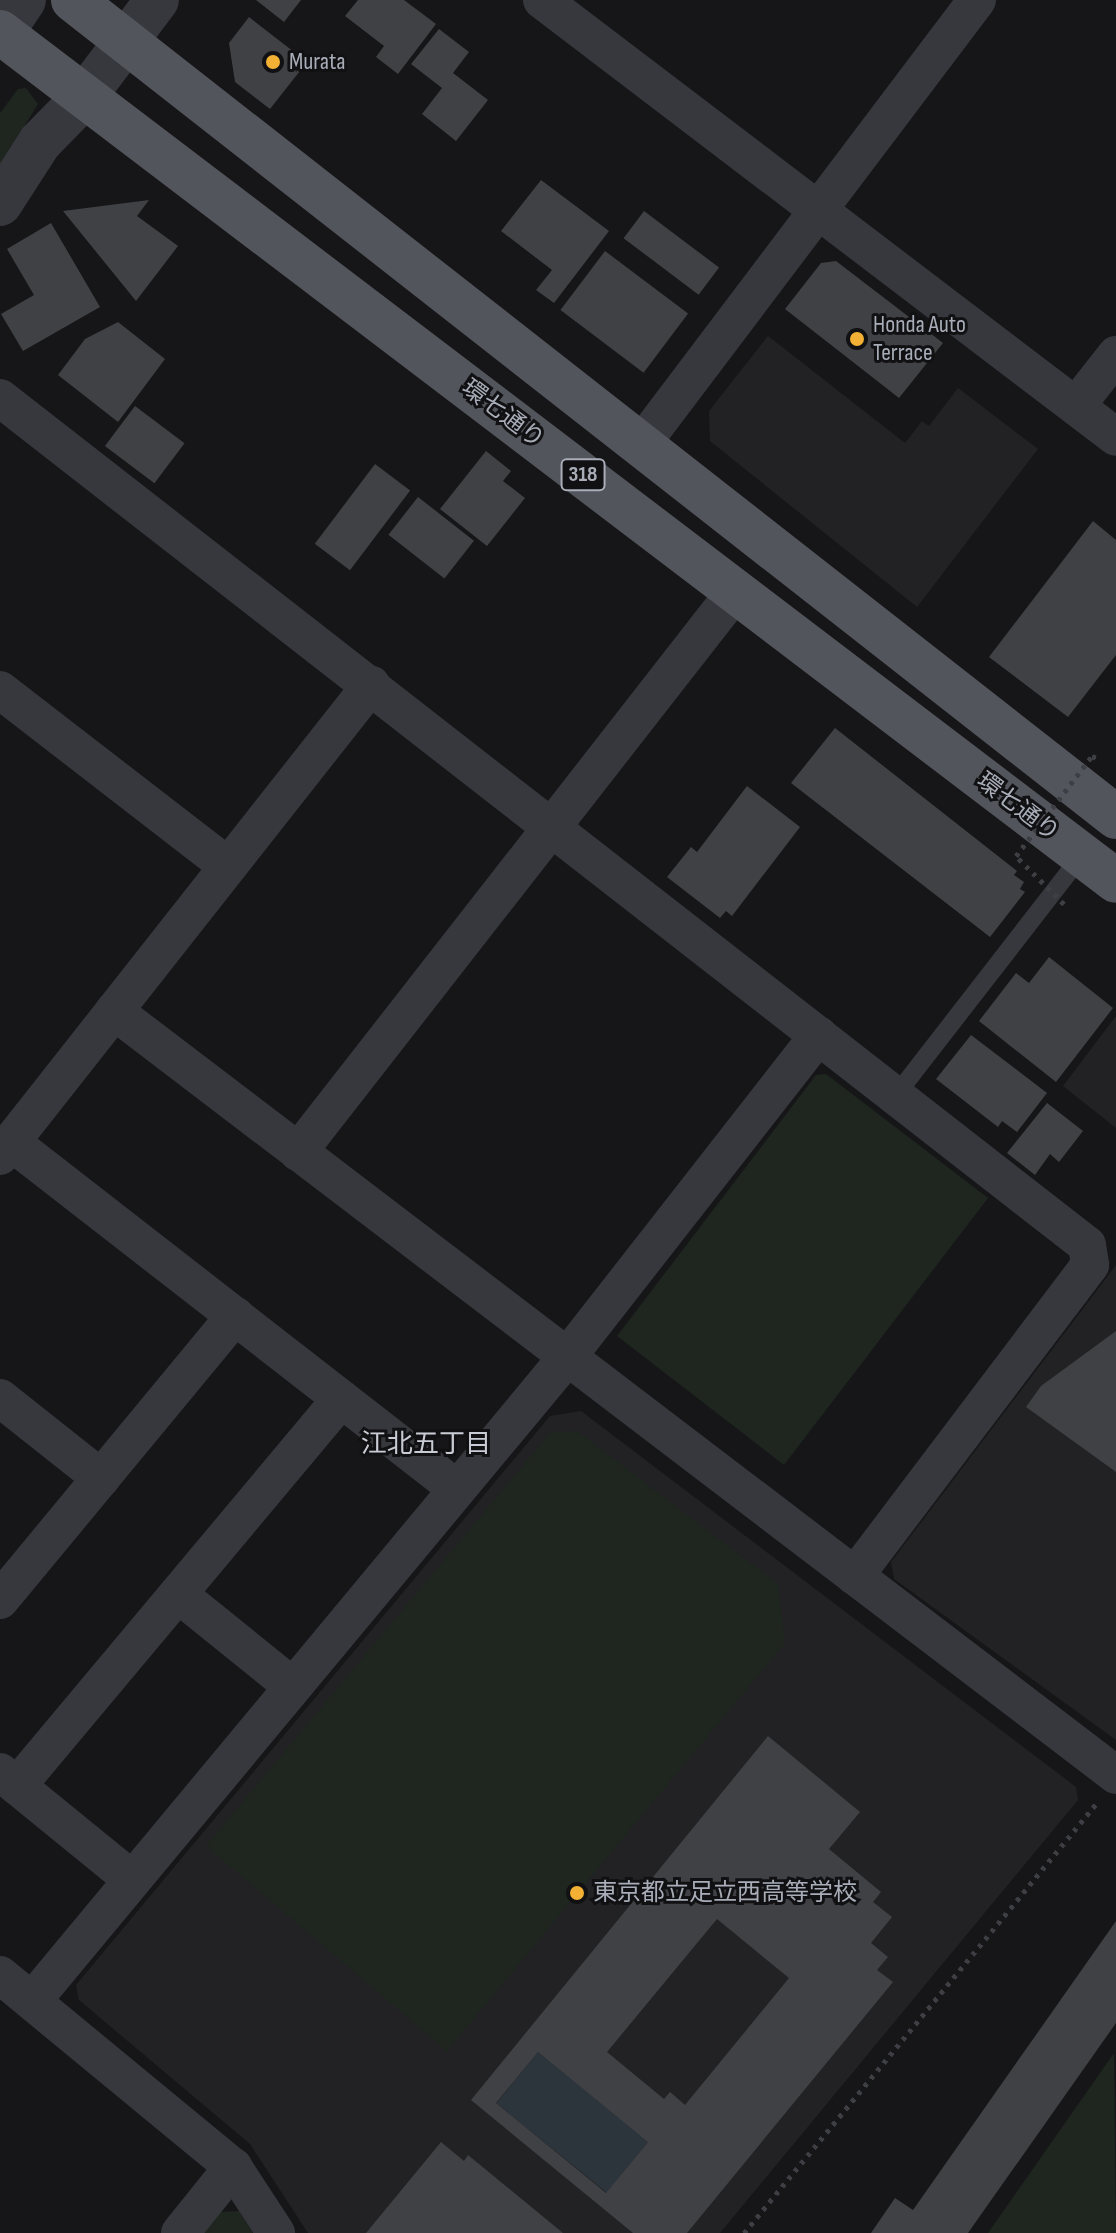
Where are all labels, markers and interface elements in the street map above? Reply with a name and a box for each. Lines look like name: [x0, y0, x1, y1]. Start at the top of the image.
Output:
place label: Murata: [289, 48, 345, 76]
marker: Murata: [264, 53, 282, 71]
place label: Honda Auto Terrace: [873, 311, 966, 367]
marker: Honda Auto Terrace: [848, 330, 866, 348]
street label: 環七通り: [456, 374, 550, 454]
road number: 318: [559, 457, 607, 493]
street label: 環七通り: [971, 767, 1065, 847]
district label: 江北五丁目: [361, 1429, 491, 1461]
place label: 東京都立足立西高等学校: [593, 1879, 857, 1907]
marker: 東京都立足立西高等学校: [568, 1884, 586, 1902]

